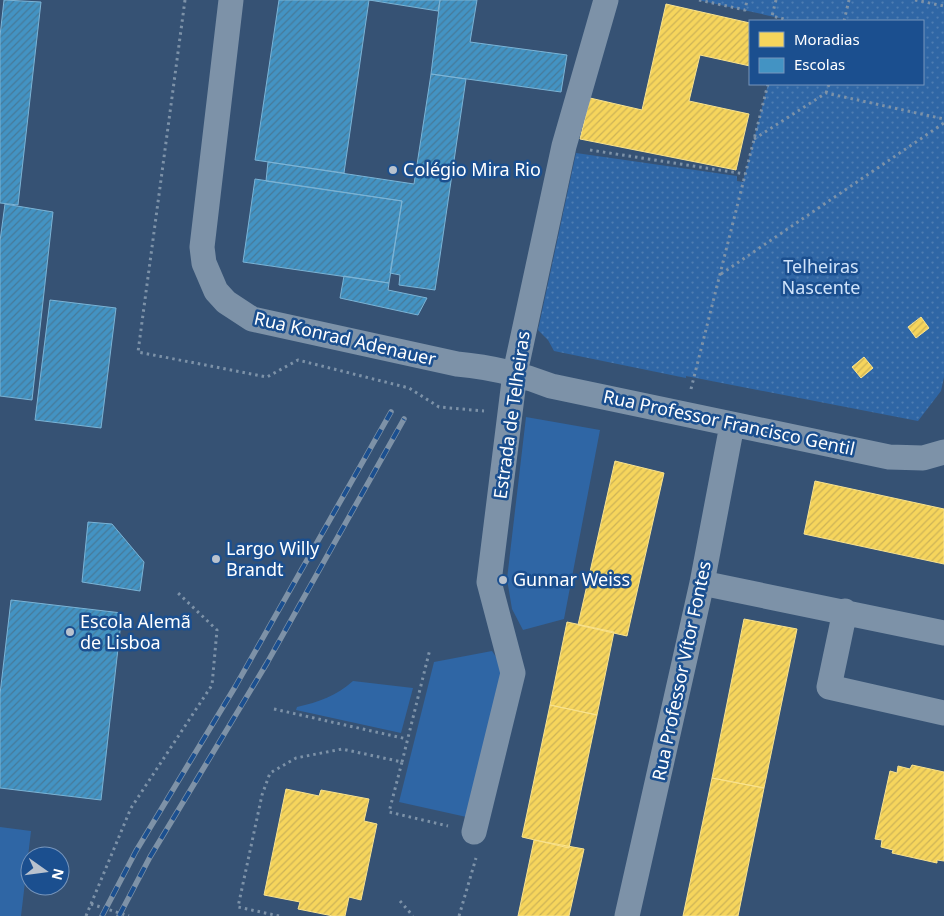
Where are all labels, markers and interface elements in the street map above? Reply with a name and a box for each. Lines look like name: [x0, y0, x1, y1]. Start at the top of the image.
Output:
legend: [749, 20, 924, 85]
text: Moradias: [794, 29, 860, 49]
text: Escolas: [794, 54, 845, 74]
place label: Colégio Mira Rio: [403, 157, 541, 181]
marker: Colégio Mira Rio: [387, 164, 399, 176]
park label: Telheiras Nascente: [782, 254, 860, 299]
street label: Rua Konrad Adenauer: [252, 305, 439, 371]
street label: Estrada de Telheiras: [487, 329, 535, 500]
street label: Rua Professor Francisco Gentil: [601, 384, 857, 460]
place label: Largo Willy Brandt: [226, 536, 320, 581]
marker: Largo Willy Brandt: [210, 553, 222, 565]
street label: Rua Professor Vítor Fontes: [646, 559, 716, 783]
place label: Gunnar Weiss: [513, 567, 630, 591]
marker: Gunnar Weiss: [497, 574, 509, 586]
place label: Escola Alemã de Lisboa: [80, 609, 191, 654]
marker: Escola Alemã de Lisboa: [64, 626, 76, 638]
north arrow: [20, 846, 70, 896]
text: N: [48, 866, 69, 882]

